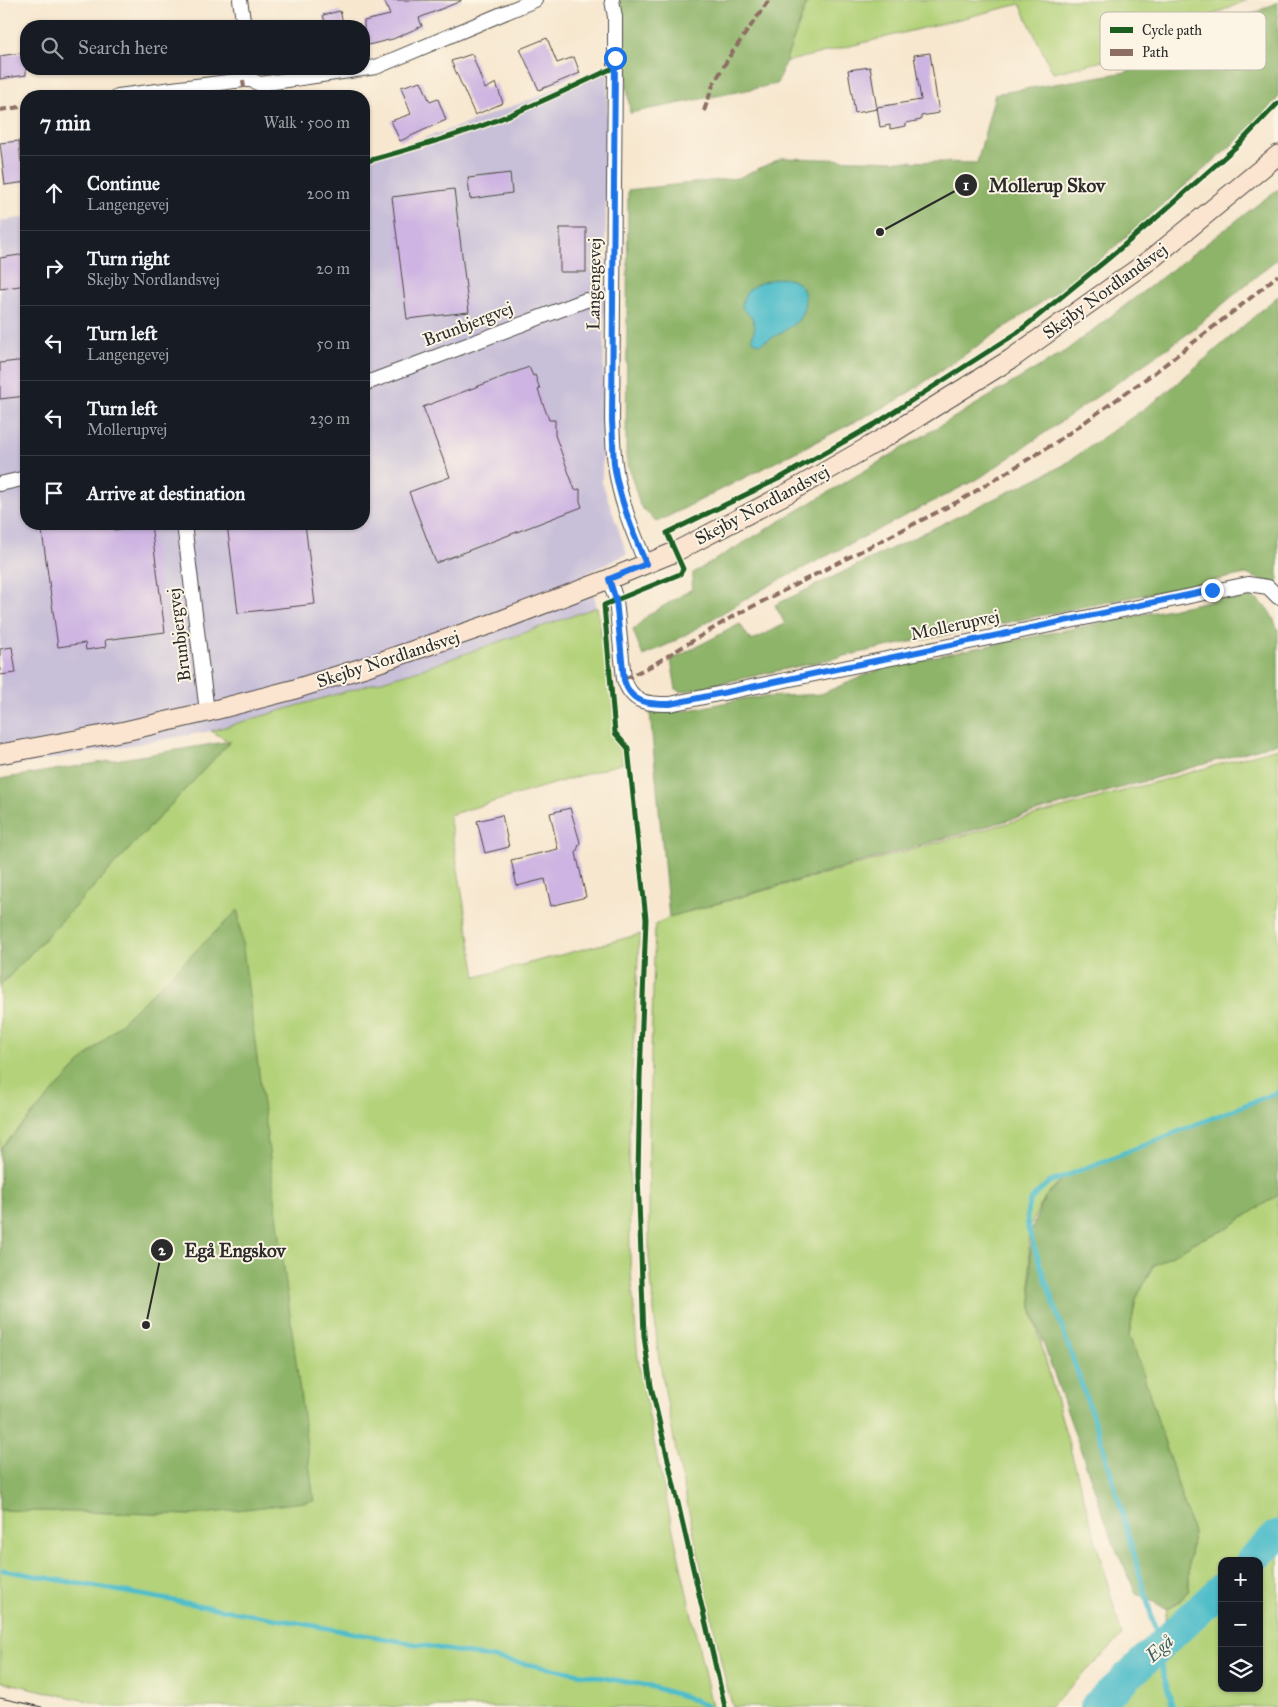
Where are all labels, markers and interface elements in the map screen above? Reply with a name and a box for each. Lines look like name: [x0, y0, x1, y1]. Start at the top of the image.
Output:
legend: [1100, 12, 1266, 70]
search box: [20, 20, 370, 75]
text: Cycle path: [1142, 22, 1202, 39]
icon: search: [38, 34, 66, 62]
text: Search here: [78, 36, 168, 59]
text: Path: [1142, 44, 1169, 61]
route start: [604, 47, 627, 70]
text: 7 min: [40, 110, 91, 136]
text: Walk · 500 m: [264, 113, 350, 132]
callout: Mollerup Skov: [954, 168, 1115, 202]
text: Continue: [87, 172, 160, 195]
text: Mollerup Skov: [989, 174, 1106, 198]
text: 1: [963, 176, 969, 194]
icon: ahead: [40, 179, 68, 207]
text: 200 m: [307, 184, 350, 203]
text: Langengevej: [87, 195, 169, 214]
street label: Langengevej: [582, 238, 607, 330]
street label: Skejby Nordlandsvej: [1038, 238, 1172, 344]
text: Turn right: [87, 247, 170, 270]
icon: right: [40, 254, 68, 282]
text: 20 m: [316, 259, 350, 278]
text: Skejby Nordlandsvej: [87, 270, 220, 289]
street label: Brunbjergvej: [420, 297, 516, 352]
text: Turn left: [87, 322, 157, 345]
icon: left: [40, 329, 68, 357]
text: 50 m: [316, 334, 350, 353]
text: Langengevej: [87, 345, 169, 364]
text: Turn left: [87, 397, 157, 420]
icon: left: [40, 404, 68, 432]
text: 230 m: [310, 409, 350, 428]
text: Mollerupvej: [87, 420, 167, 439]
street label: Skejby Nordlandsvej: [691, 460, 833, 550]
icon: arrive: [40, 479, 68, 507]
text: Arrive at destination: [87, 482, 245, 505]
route end: [1201, 579, 1224, 602]
street label: Brunbjergvej: [162, 587, 197, 683]
street label: Mollerupvej: [909, 605, 1001, 645]
street label: Skejby Nordlandsvej: [314, 625, 462, 693]
callout: Egå Engskov: [149, 1233, 296, 1267]
text: Egå Engskov: [184, 1239, 287, 1263]
text: 2: [158, 1241, 166, 1259]
map controls: [1218, 1557, 1263, 1692]
button: +: [1218, 1557, 1263, 1602]
button: −: [1218, 1602, 1263, 1647]
water label: Egå: [1140, 1630, 1178, 1668]
button: layers: [1218, 1647, 1263, 1692]

